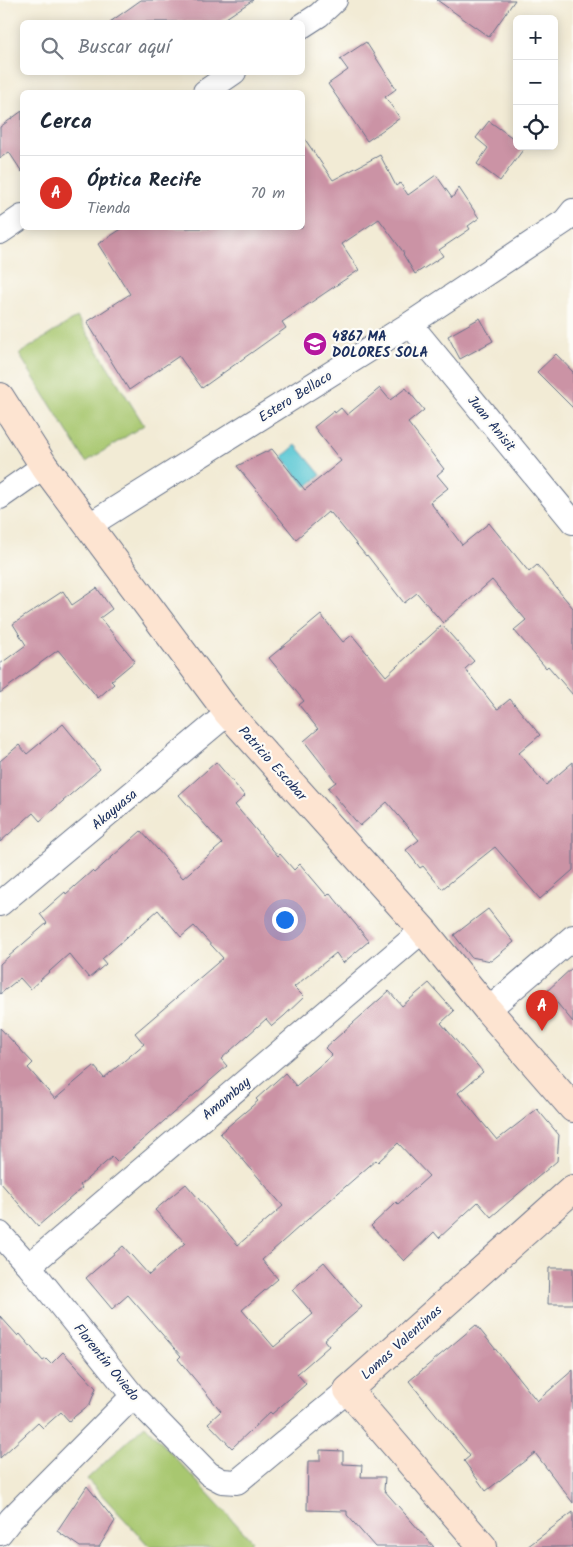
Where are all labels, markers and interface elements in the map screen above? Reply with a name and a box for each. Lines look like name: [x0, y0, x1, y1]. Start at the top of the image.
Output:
map controls: [513, 15, 558, 150]
button: +: [513, 15, 558, 60]
search box: [20, 20, 305, 75]
text: Buscar aquí: [78, 33, 170, 63]
icon: search: [38, 34, 66, 62]
button: −: [513, 60, 558, 105]
button: locate: [513, 105, 558, 150]
text: Cerca: [40, 106, 92, 139]
text: Óptica Recife: [87, 166, 201, 196]
text: A: [51, 181, 61, 206]
text: 70 m: [250, 181, 285, 206]
text: Tienda: [87, 196, 131, 221]
place label: 4867 MA DOLORES SOLA: [332, 326, 429, 364]
school or university icon: 4867 MA DOLORES SOLA: [302, 331, 328, 357]
street label: Estero Bellaco: [254, 365, 337, 428]
street label: Juan Anisit: [462, 391, 521, 457]
street label: Patricio Escobar: [233, 721, 313, 807]
street label: Akayuasa: [87, 784, 142, 836]
your location: [272, 907, 298, 933]
pin: A: [526, 990, 558, 1031]
street label: Amambay: [197, 1071, 256, 1126]
street label: Lomas Valentinas: [356, 1300, 447, 1385]
street label: Florentín Oviedo: [68, 1319, 145, 1406]

